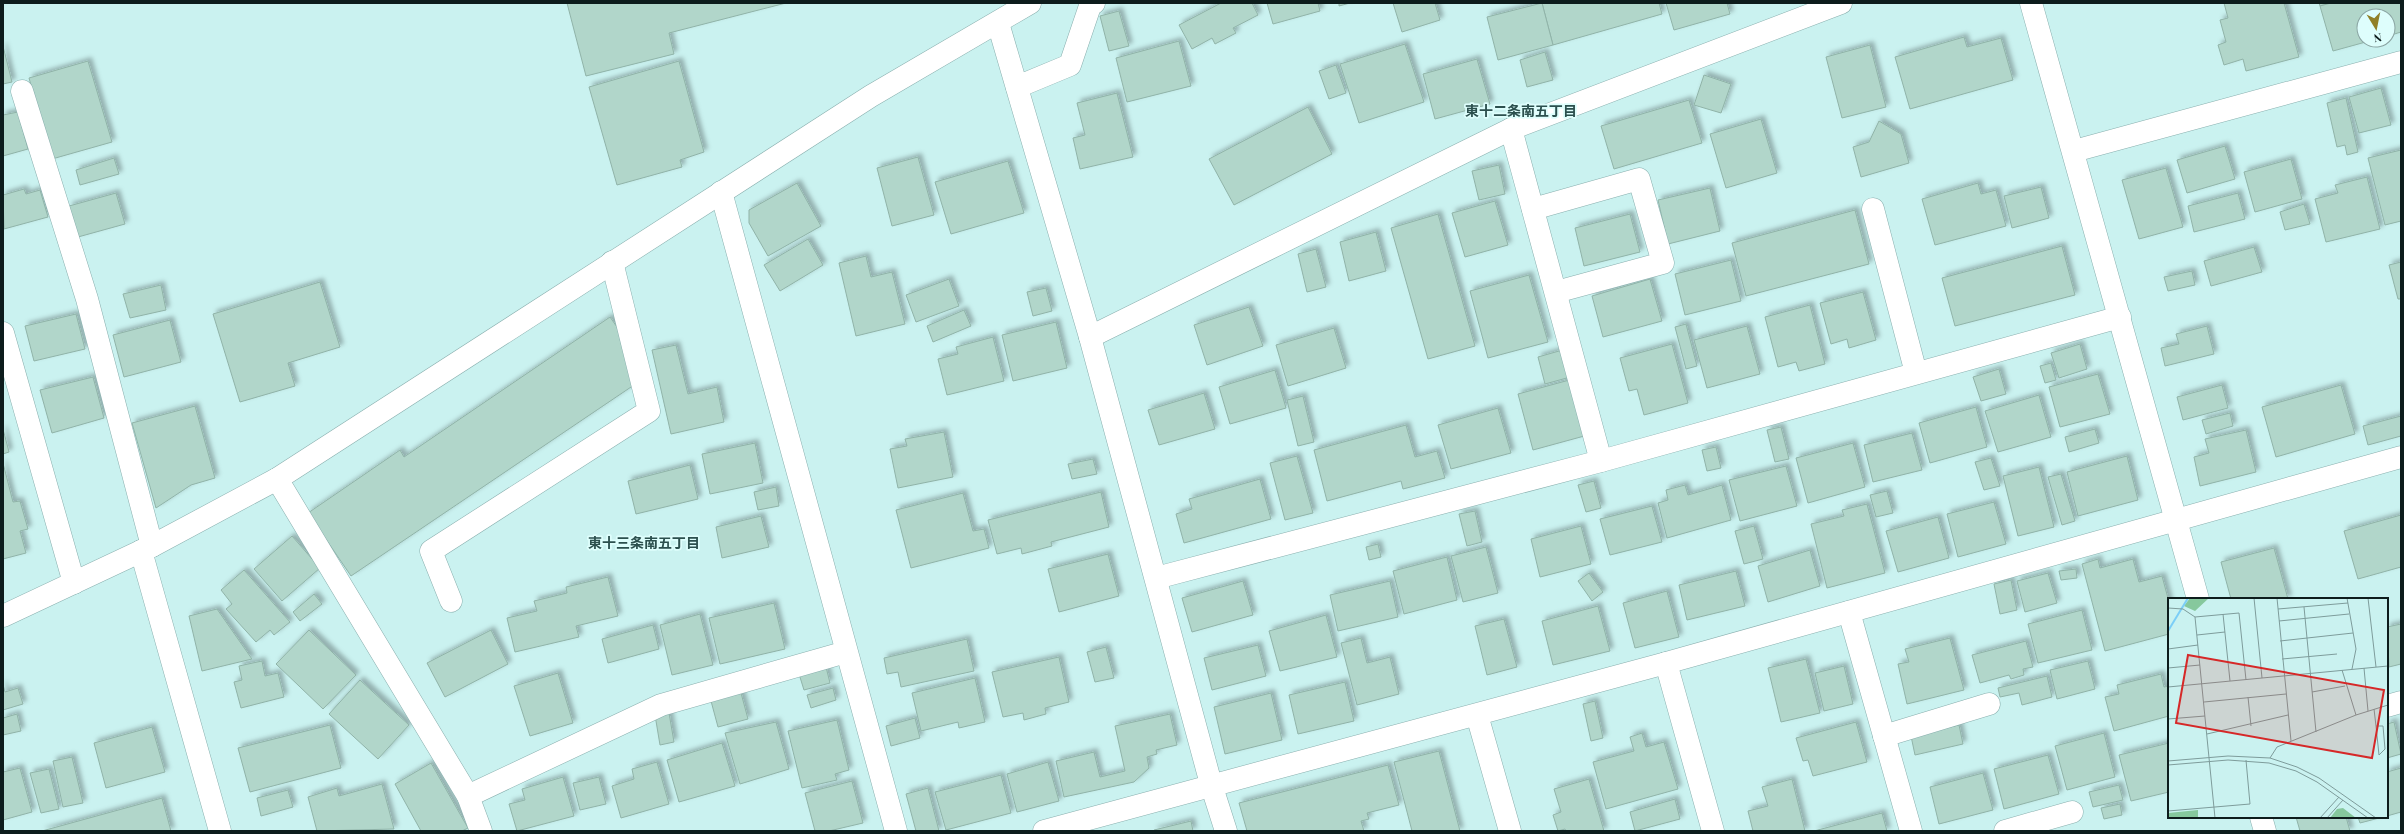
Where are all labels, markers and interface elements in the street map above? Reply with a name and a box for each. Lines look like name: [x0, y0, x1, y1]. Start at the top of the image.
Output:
north arrow: [2356, 8, 2396, 48]
text: N: [2373, 30, 2383, 46]
district label: 東十二条南五丁目: [1465, 101, 1577, 120]
district label: 東十三条南五丁目: [588, 533, 700, 552]
inset map: [2168, 598, 2388, 818]

